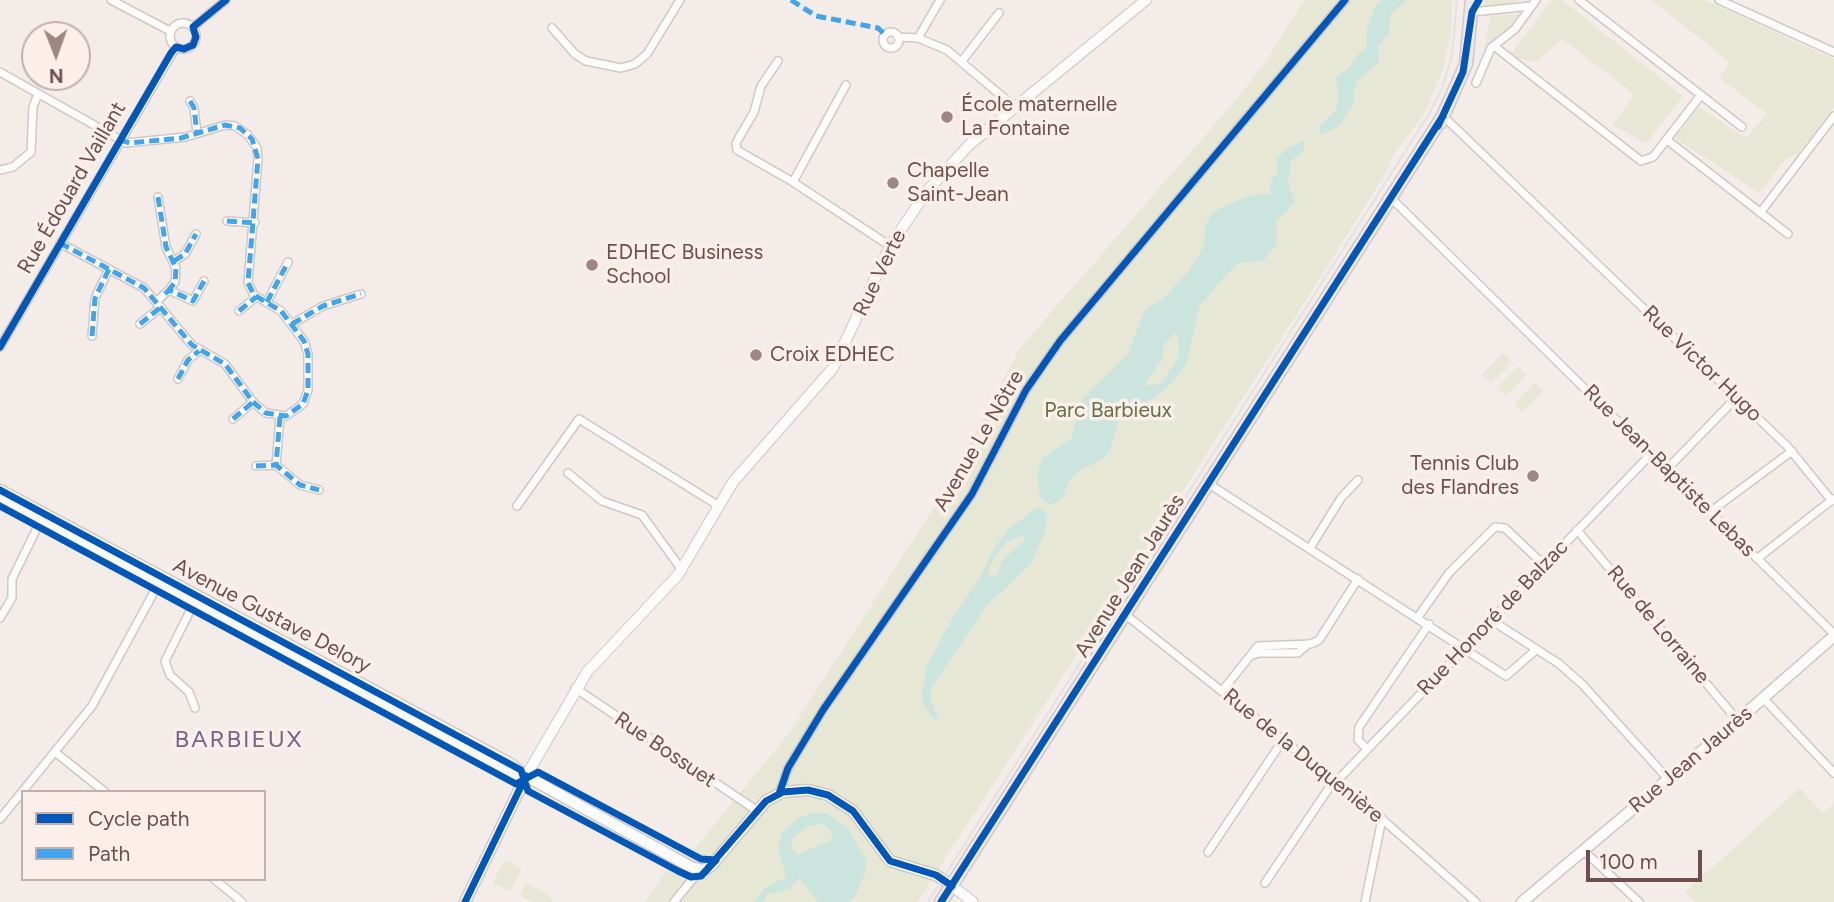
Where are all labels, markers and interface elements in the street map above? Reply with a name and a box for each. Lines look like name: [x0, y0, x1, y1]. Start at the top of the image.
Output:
north arrow: [21, 21, 91, 91]
text: N: [49, 64, 64, 87]
place label: École maternelle La Fontaine: [961, 92, 1117, 142]
street label: Rue Édouard Vaillant: [12, 98, 132, 278]
marker: École maternelle La Fontaine: [939, 109, 955, 125]
place label: Chapelle Saint-Jean: [907, 158, 1009, 208]
marker: Chapelle Saint-Jean: [885, 175, 901, 191]
street label: Rue Verte: [848, 226, 912, 320]
place label: EDHEC Business School: [606, 240, 763, 290]
marker: EDHEC Business School: [584, 257, 600, 273]
street label: Rue Victor Hugo: [1637, 301, 1767, 427]
place label: Croix EDHEC: [770, 342, 895, 368]
marker: Croix EDHEC: [748, 347, 764, 363]
street label: Avenue Le Nôtre: [928, 366, 1030, 516]
street label: Rue Jean-Baptiste Lebas: [1578, 380, 1760, 562]
park label: Parc Barbieux: [1044, 398, 1172, 424]
place label: Tennis Club des Flandres: [1401, 451, 1519, 501]
marker: Tennis Club des Flandres: [1525, 468, 1541, 484]
street label: Avenue Jean Jaurès: [1070, 490, 1190, 662]
street label: Rue Honoré de Balzac: [1412, 535, 1574, 701]
street label: Avenue Gustave Delory: [169, 553, 375, 679]
street label: Rue de Lorraine: [1601, 561, 1715, 689]
street label: Rue de la Duquenière: [1218, 684, 1388, 828]
street label: Rue Jean Jaurès: [1624, 701, 1758, 819]
street label: Rue Bossuet: [609, 707, 721, 793]
district label: BARBIEUX: [175, 726, 303, 754]
legend: [21, 790, 266, 881]
text: Cycle path: [88, 806, 189, 831]
scale bar: [1589, 836, 1704, 880]
text: Path: [88, 841, 130, 866]
text: 100 m: [1599, 849, 1658, 874]

